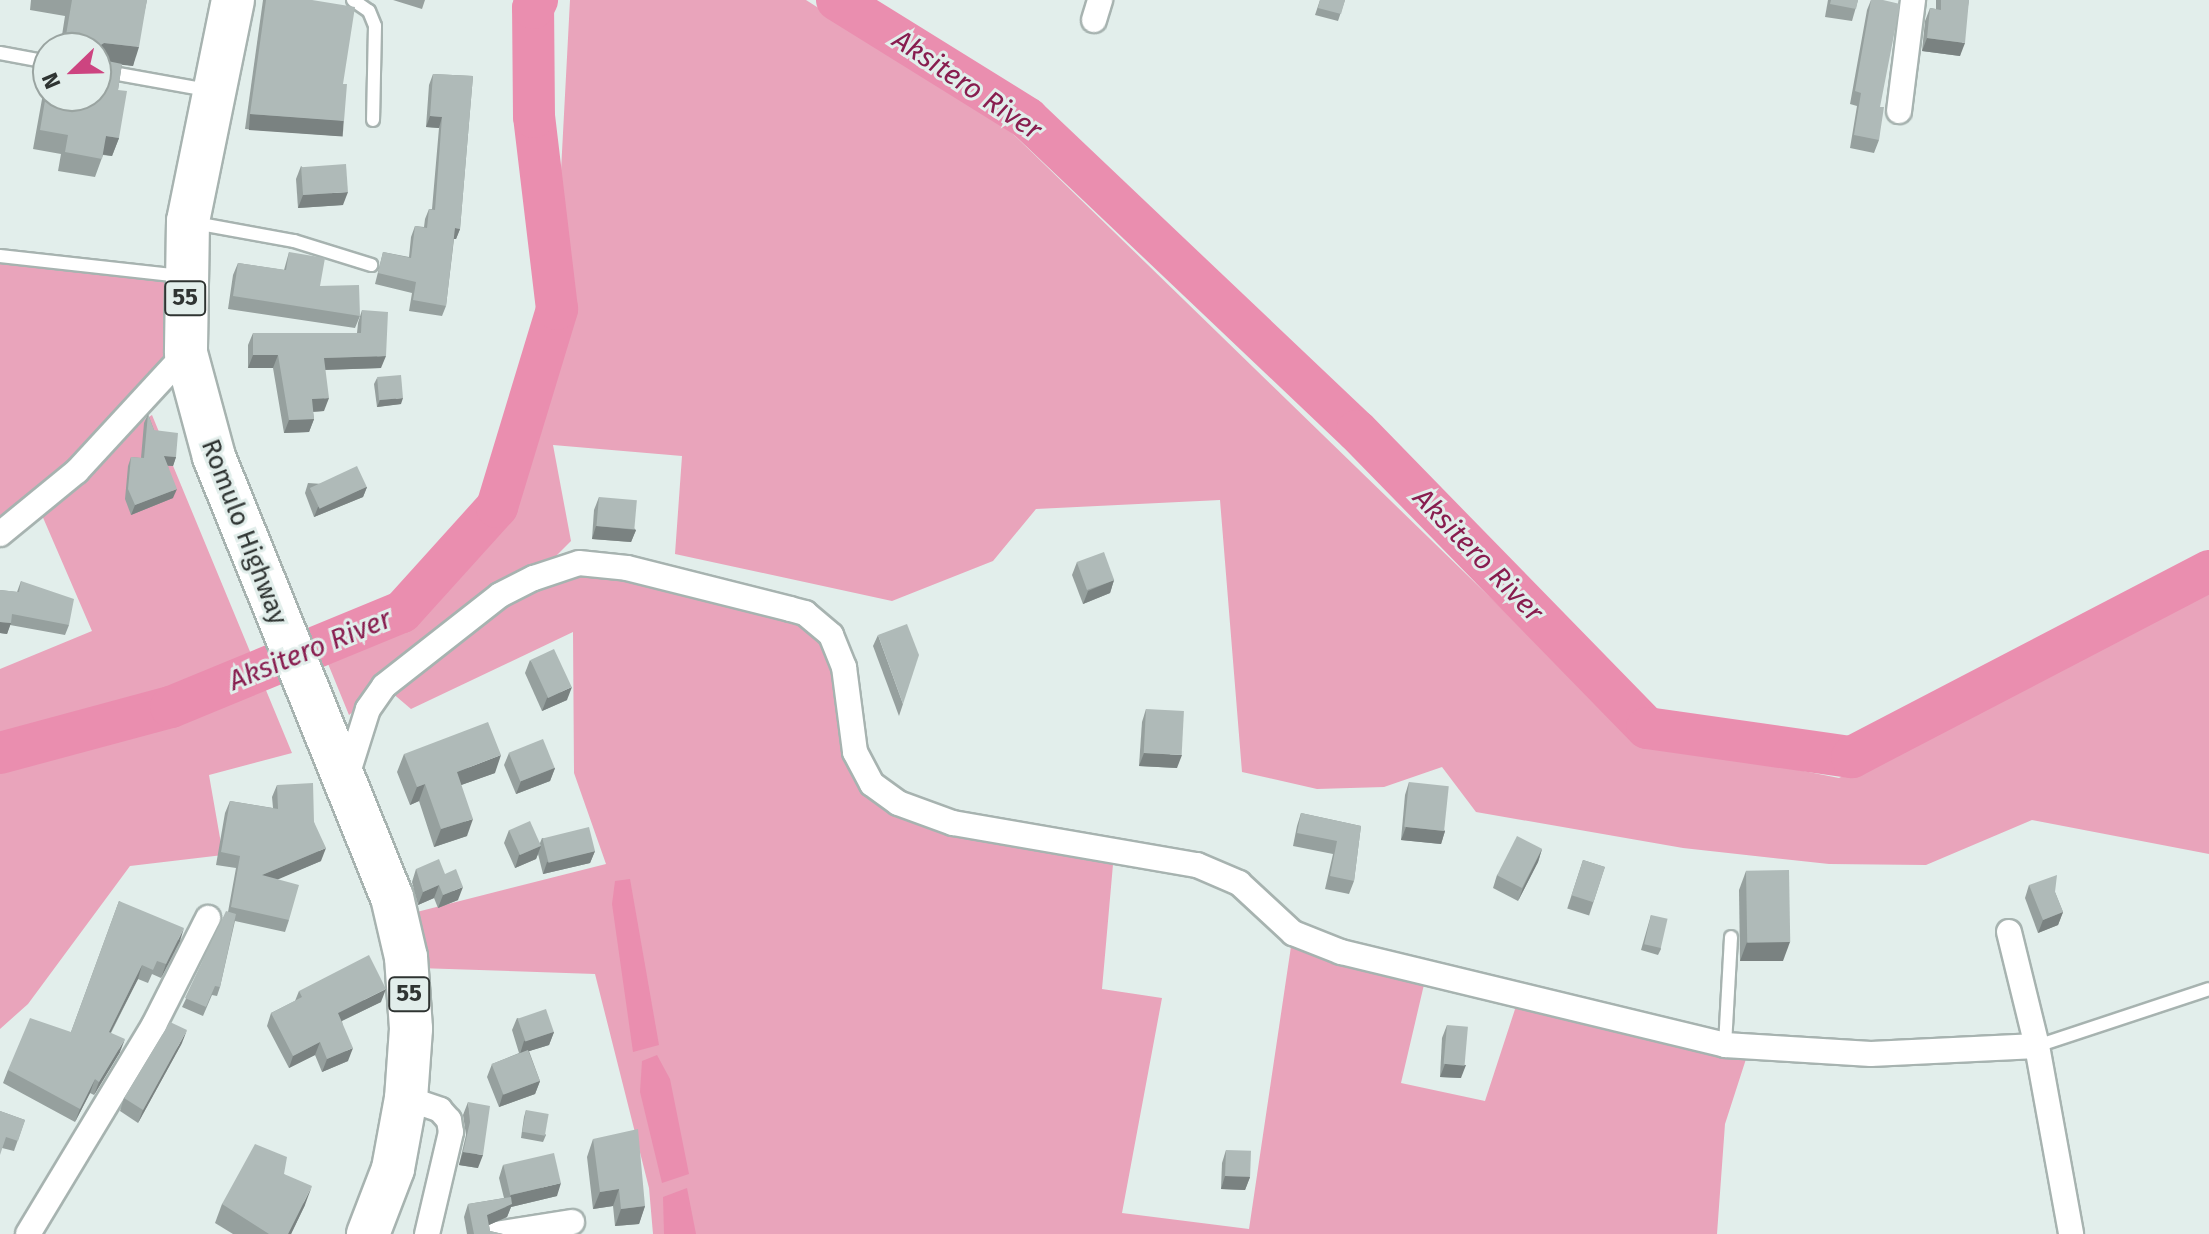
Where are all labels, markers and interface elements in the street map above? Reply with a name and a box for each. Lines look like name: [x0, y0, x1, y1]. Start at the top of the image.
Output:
water label: Aksitero River: [886, 23, 1048, 147]
north arrow: [32, 32, 112, 112]
text: N: [36, 69, 67, 93]
road number: 55: [163, 278, 207, 318]
street label: Romulo Highway: [194, 435, 294, 629]
water label: Aksitero River: [1406, 481, 1550, 629]
water label: Aksitero River: [224, 602, 396, 698]
road number: 55: [387, 974, 431, 1014]

